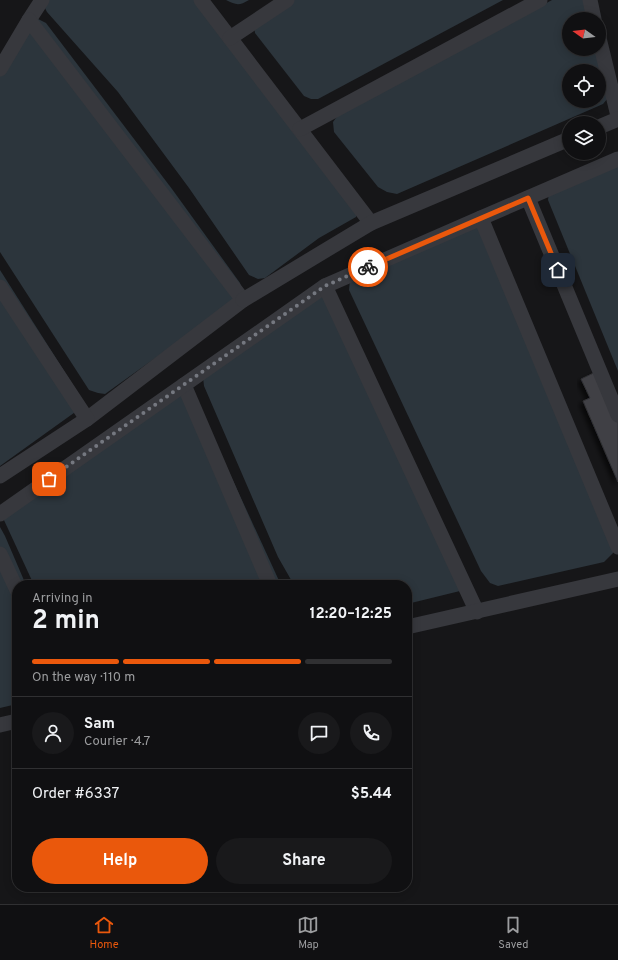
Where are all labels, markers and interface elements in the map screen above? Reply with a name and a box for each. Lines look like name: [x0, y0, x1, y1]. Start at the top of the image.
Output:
north arrow: [562, 12, 606, 56]
map controls: [562, 12, 606, 160]
button: locate: [562, 64, 606, 108]
button: layers: [562, 116, 606, 160]
courier: [348, 247, 388, 287]
pin: [541, 253, 575, 287]
icon: bike: [357, 256, 379, 278]
icon: home: [547, 259, 569, 281]
pin: [32, 462, 66, 496]
icon: bag: [38, 468, 60, 490]
text: Arriving in: [32, 591, 93, 607]
text: 2 min: [32, 605, 100, 638]
text: 12:20–12:25: [309, 605, 392, 624]
text: On the way · 110 m: [32, 670, 135, 686]
button: person: [32, 712, 74, 754]
button: chat: [298, 712, 340, 754]
button: phone: [350, 712, 392, 754]
text: Sam: [84, 715, 115, 734]
text: Courier · 4.7: [84, 734, 150, 750]
text: Order #6337: [32, 785, 119, 804]
text: $5.44: [351, 785, 392, 804]
button: Help: [32, 838, 208, 884]
button: Share: [216, 838, 392, 884]
tab: Home: [89, 914, 119, 952]
tab: Map: [297, 914, 319, 952]
tab: Saved: [498, 914, 529, 952]

